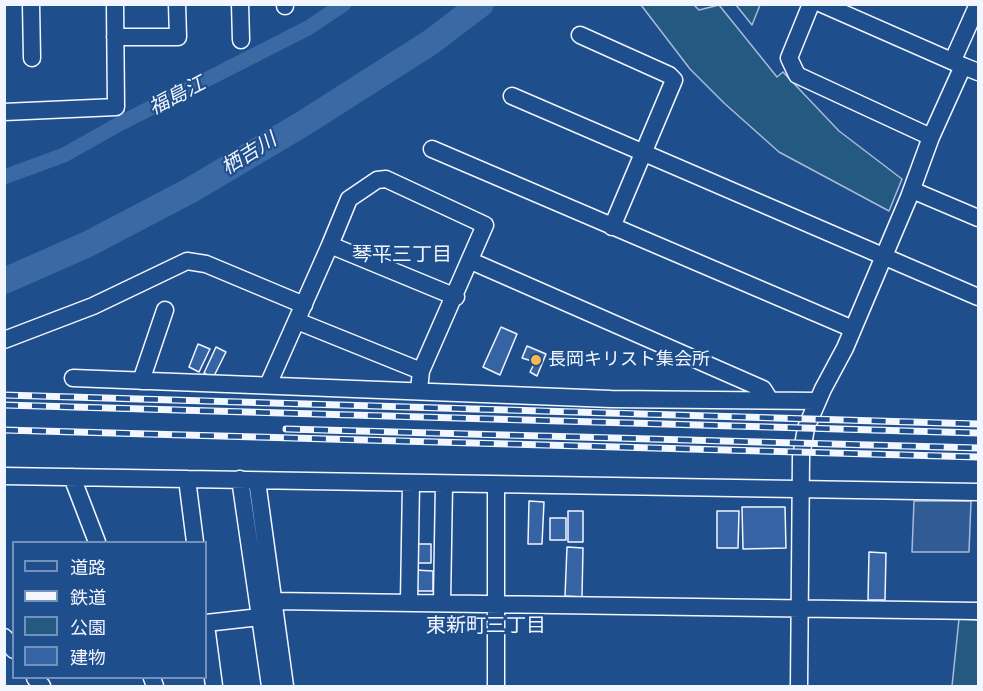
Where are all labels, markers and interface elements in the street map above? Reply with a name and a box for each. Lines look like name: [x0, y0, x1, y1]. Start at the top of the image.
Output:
water label: 福島江: [145, 72, 209, 120]
water label: 栖吉川: [217, 128, 281, 180]
district label: 琴平三丁目: [352, 243, 452, 267]
place label: 長岡キリスト集会所: [548, 349, 710, 371]
marker: 長岡キリスト集会所: [529, 353, 543, 367]
legend: [12, 541, 207, 679]
text: 道路: [70, 560, 106, 578]
text: 鉄道: [70, 590, 106, 608]
district label: 東新町三丁目: [426, 614, 546, 638]
text: 公園: [70, 620, 106, 638]
text: 建物: [70, 650, 106, 668]

